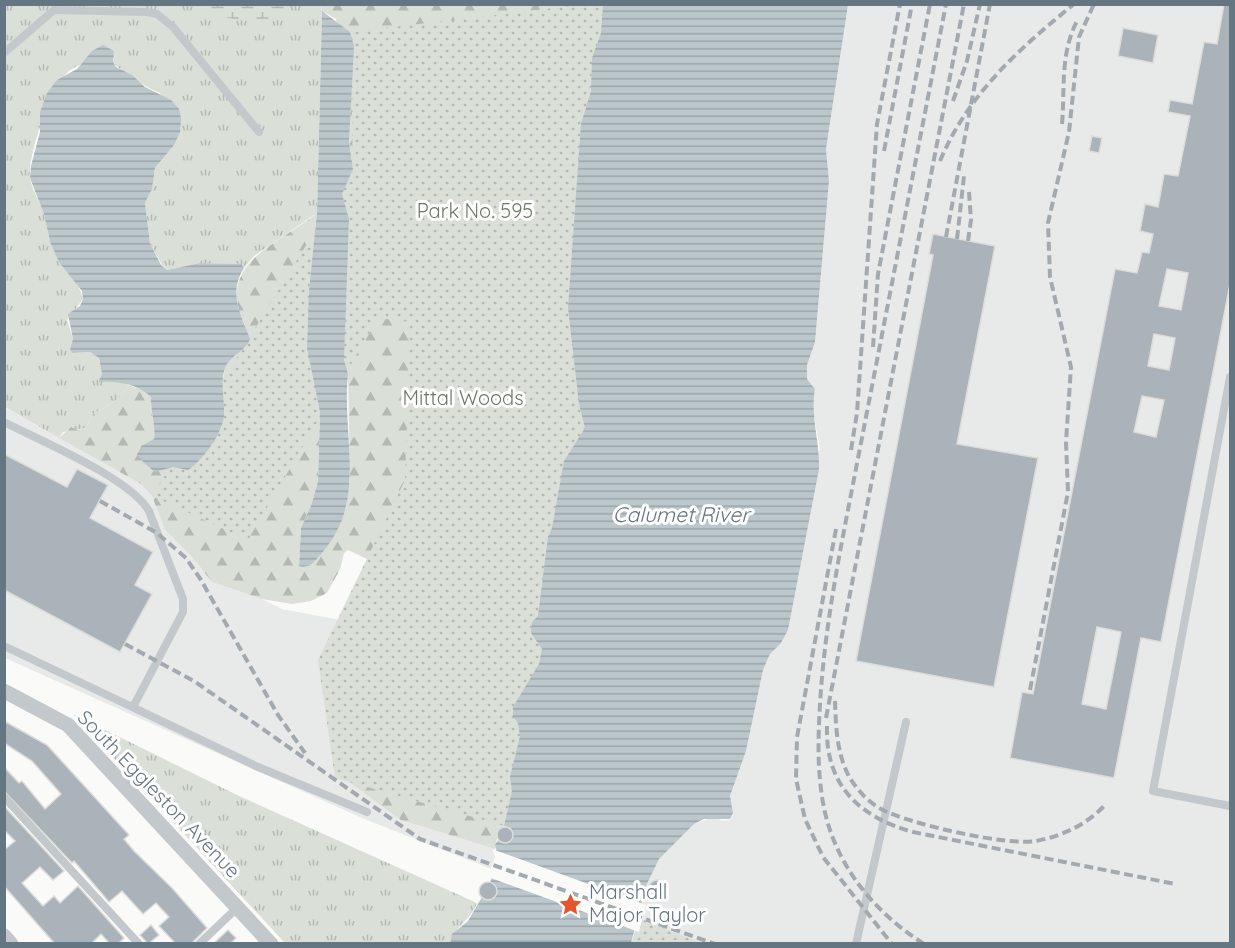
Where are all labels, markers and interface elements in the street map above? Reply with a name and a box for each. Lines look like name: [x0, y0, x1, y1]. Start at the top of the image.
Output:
park label: Park No. 595: [417, 198, 533, 223]
park label: Mittal Woods: [402, 385, 524, 410]
water label: Calumet River: [613, 501, 752, 527]
street label: South Eggleston Avenue: [73, 705, 246, 883]
place label: Marshall Major Taylor: [589, 879, 706, 927]
place icon: Marshall Major Taylor: [558, 891, 584, 917]

